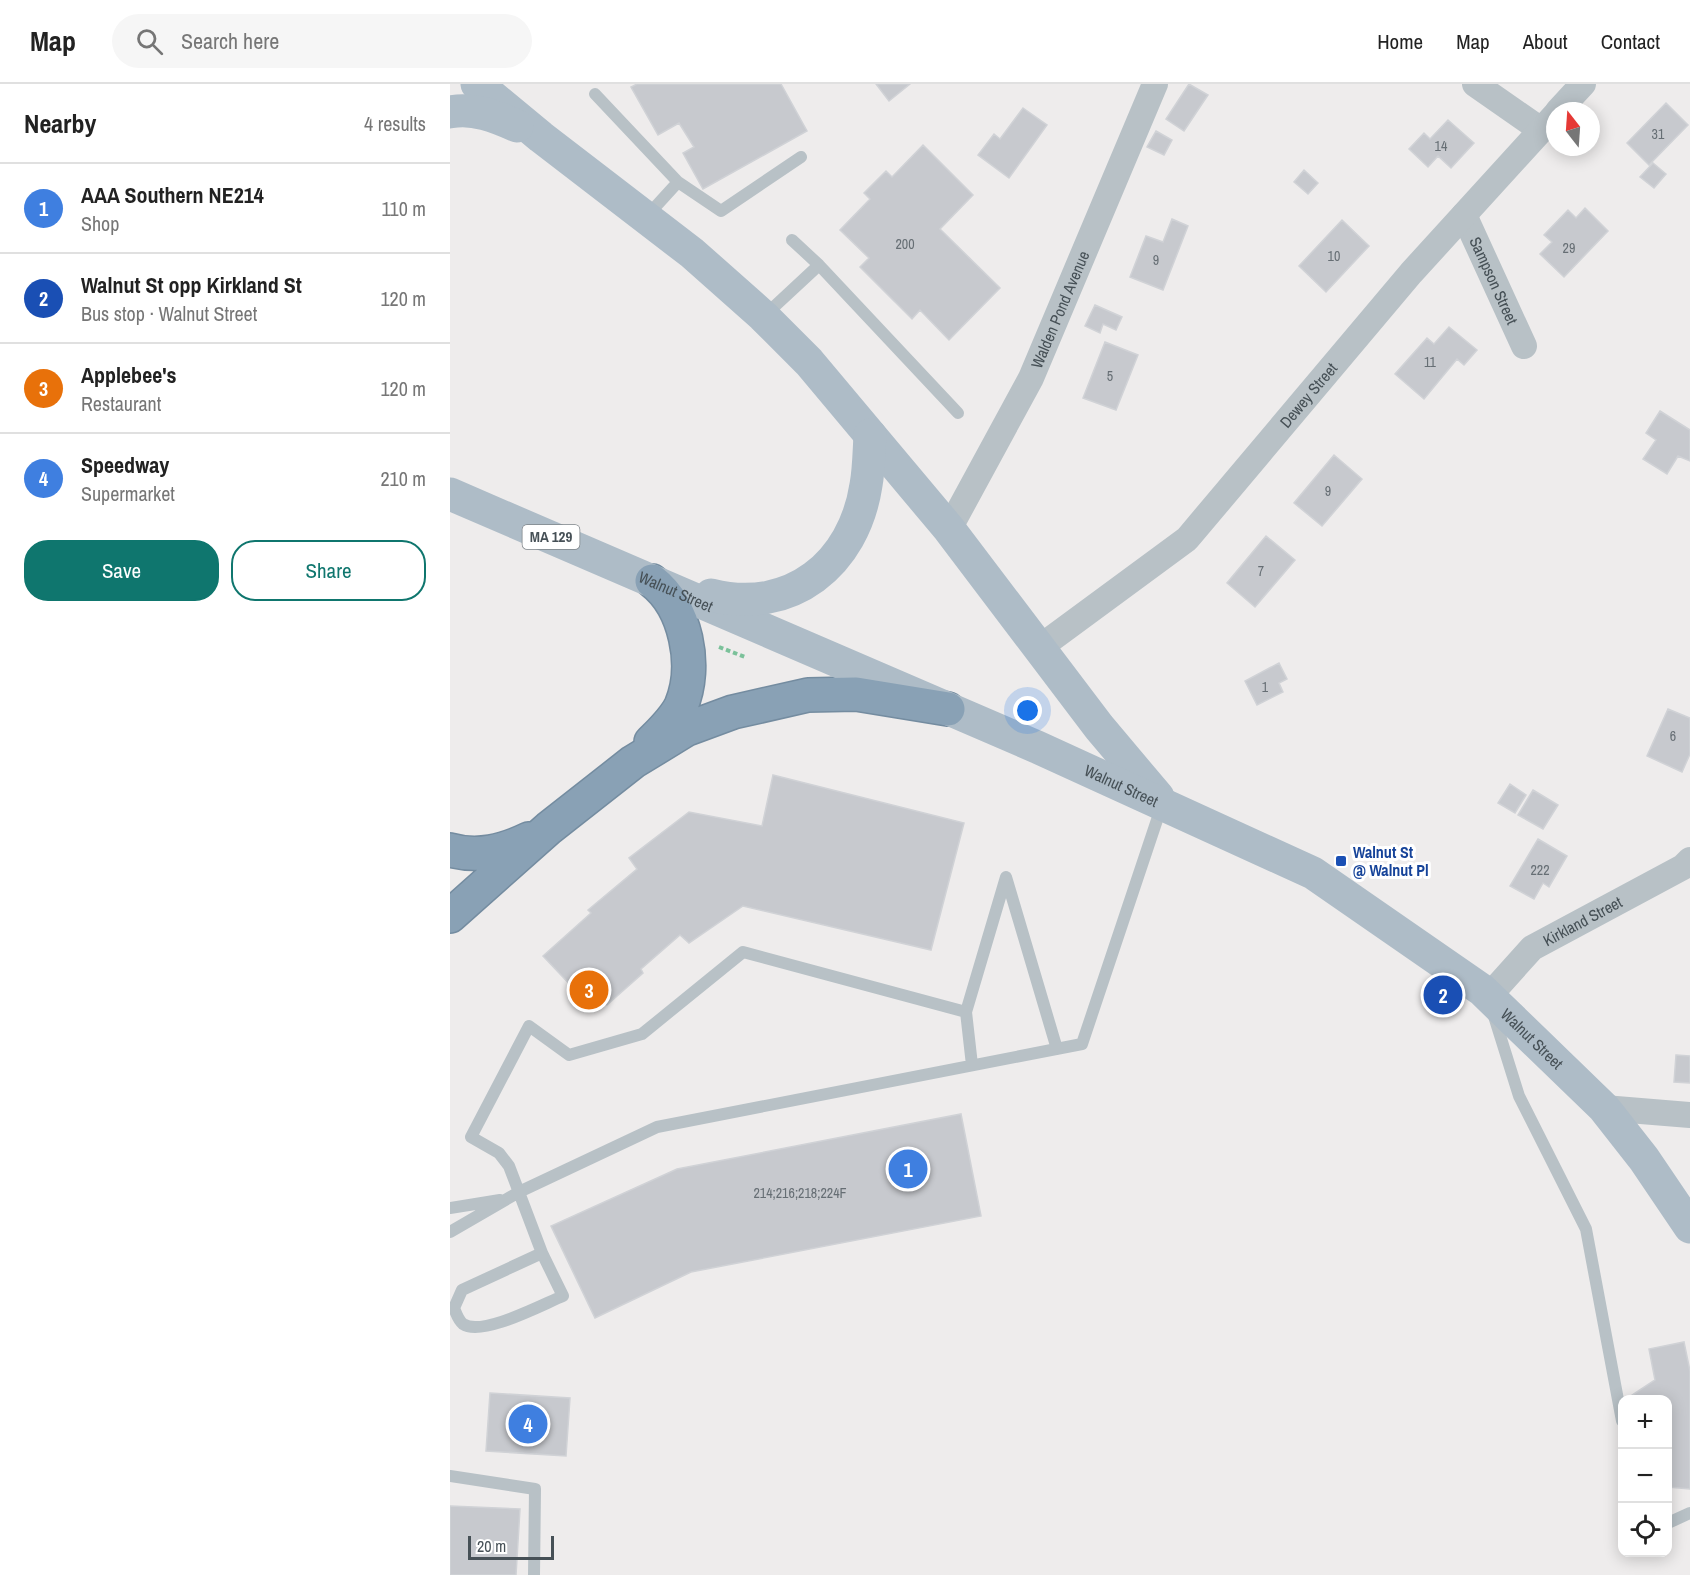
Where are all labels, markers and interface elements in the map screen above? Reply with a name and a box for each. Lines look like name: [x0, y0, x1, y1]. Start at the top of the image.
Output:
search box: [112, 14, 532, 68]
text: Map: [30, 22, 76, 60]
icon: search: [133, 25, 166, 58]
text: Search here: [181, 26, 279, 56]
text: Home: [1377, 27, 1423, 56]
text: Map: [1456, 27, 1490, 56]
text: About: [1523, 27, 1568, 56]
text: Contact: [1601, 27, 1660, 56]
north arrow: [1546, 102, 1600, 156]
text: Nearby: [24, 106, 96, 141]
text: 4 results: [364, 110, 426, 137]
house number: 31: [1652, 125, 1665, 143]
house number: 14: [1435, 137, 1448, 155]
text: AAA Southern NE214: [81, 180, 264, 210]
text: 1: [39, 195, 48, 222]
text: 110 m: [382, 195, 426, 222]
text: Shop: [81, 210, 119, 237]
street label: Sampson Street: [1464, 233, 1524, 328]
house number: 200: [895, 235, 915, 253]
house number: 29: [1563, 239, 1575, 257]
house number: 10: [1328, 247, 1340, 265]
street label: Walden Pond Avenue: [1025, 248, 1094, 372]
house number: 9: [1153, 251, 1159, 269]
text: Walnut St opp Kirkland St: [81, 270, 302, 300]
text: 2: [39, 285, 48, 312]
text: 120 m: [380, 285, 426, 312]
text: Bus stop · Walnut Street: [81, 300, 257, 327]
house number: 11: [1424, 353, 1437, 371]
street label: Dewey Street: [1274, 358, 1342, 432]
text: Applebee's: [81, 360, 177, 390]
house number: 5: [1107, 367, 1113, 385]
text: 3: [39, 375, 48, 402]
text: 120 m: [380, 375, 426, 402]
text: Restaurant: [81, 390, 161, 417]
text: Speedway: [81, 450, 169, 480]
text: 4: [39, 465, 48, 492]
text: 210 m: [380, 465, 426, 492]
text: Supermarket: [81, 480, 175, 507]
house number: 9: [1325, 482, 1331, 500]
road number: MA 129: [522, 525, 580, 549]
button: Save: [24, 540, 219, 601]
button: Share: [231, 540, 426, 601]
house number: 7: [1258, 562, 1264, 580]
street label: Walnut Street: [635, 566, 717, 617]
house number: 1: [1262, 678, 1269, 696]
your location: [1013, 696, 1042, 725]
house number: 6: [1670, 727, 1676, 745]
street label: Walnut Street: [1081, 759, 1162, 812]
place label: Walnut St @ Walnut Pl: [1353, 841, 1429, 881]
marker: Walnut St @ Walnut Pl: [1334, 854, 1348, 868]
house number: 222: [1530, 861, 1550, 879]
street label: Kirkland Street: [1539, 891, 1626, 951]
pin: 3: [570, 968, 608, 1012]
pin: 2: [1424, 972, 1462, 1018]
street label: Walnut Street: [1496, 1003, 1569, 1074]
pin: 1: [888, 1146, 928, 1192]
house number: 214;216;218;224F: [753, 1184, 847, 1202]
map controls: [1618, 1395, 1672, 1557]
button: +: [1618, 1395, 1672, 1449]
pin: 4: [508, 1402, 548, 1446]
button: −: [1618, 1449, 1672, 1503]
button: locate: [1618, 1503, 1672, 1557]
scale bar: [468, 1533, 554, 1560]
text: 20 m: [477, 1535, 506, 1557]

